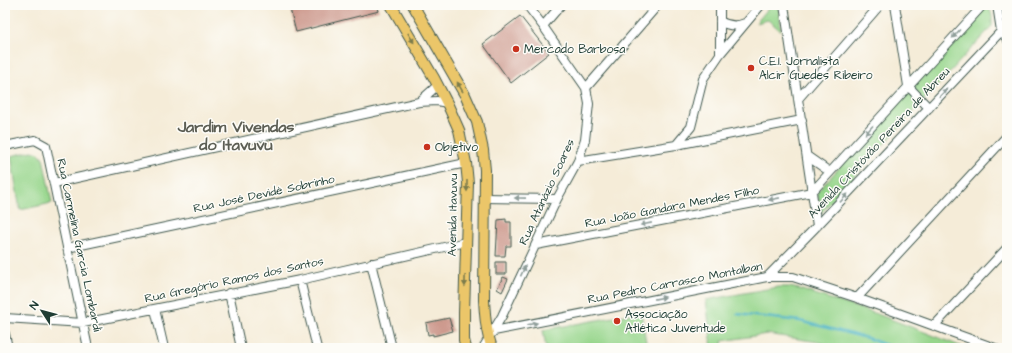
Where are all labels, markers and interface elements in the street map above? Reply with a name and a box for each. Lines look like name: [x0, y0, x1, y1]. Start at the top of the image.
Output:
one-way arrow: [952, 29, 961, 39]
one-way arrow: [407, 33, 414, 44]
place label: Mercado Barbosa: [524, 41, 625, 58]
marker: Mercado Barbosa: [511, 44, 521, 54]
place label: C.E.I. Jornalista Alcir Guedes Ribeiro: [759, 53, 873, 84]
marker: C.E.I. Jornalista Alcir Guedes Ribeiro: [746, 63, 756, 73]
street label: Avenida Cristóvão Pereira de Abreu: [804, 64, 954, 222]
one-way arrow: [456, 82, 464, 92]
one-way arrow: [938, 88, 948, 98]
district label: Jardim Vivendas do Itavuvu: [177, 116, 294, 156]
one-way arrow: [864, 125, 873, 135]
street label: Rua Atanázio Soares: [515, 136, 579, 248]
place label: Objetivo: [435, 139, 478, 156]
marker: Objetivo: [422, 142, 432, 152]
street label: Rua Carmelina Garcia Lombardi: [52, 157, 106, 333]
street label: Rua José Devidé Sobrinho: [192, 171, 336, 217]
street label: Avenida Itavuvu: [444, 174, 462, 256]
one-way arrow: [464, 180, 470, 193]
street label: Rua João Gandara Mendes Filho: [583, 182, 761, 232]
one-way arrow: [839, 193, 849, 203]
one-way arrow: [513, 195, 526, 201]
one-way arrow: [768, 197, 780, 203]
one-way arrow: [640, 221, 652, 227]
street label: Rua Gregório Ramos dos Santos: [143, 253, 325, 308]
street label: Rua Pedro Carrasco Montalban: [586, 258, 764, 308]
one-way arrow: [520, 265, 526, 277]
one-way arrow: [462, 275, 468, 288]
north arrow: [22, 291, 62, 331]
one-way arrow: [653, 295, 666, 301]
text: N: [26, 298, 42, 313]
place label: Associação Atlética Juventude: [625, 306, 726, 337]
marker: Associação Atlética Juventude: [612, 316, 622, 326]
one-way arrow: [526, 320, 538, 326]

